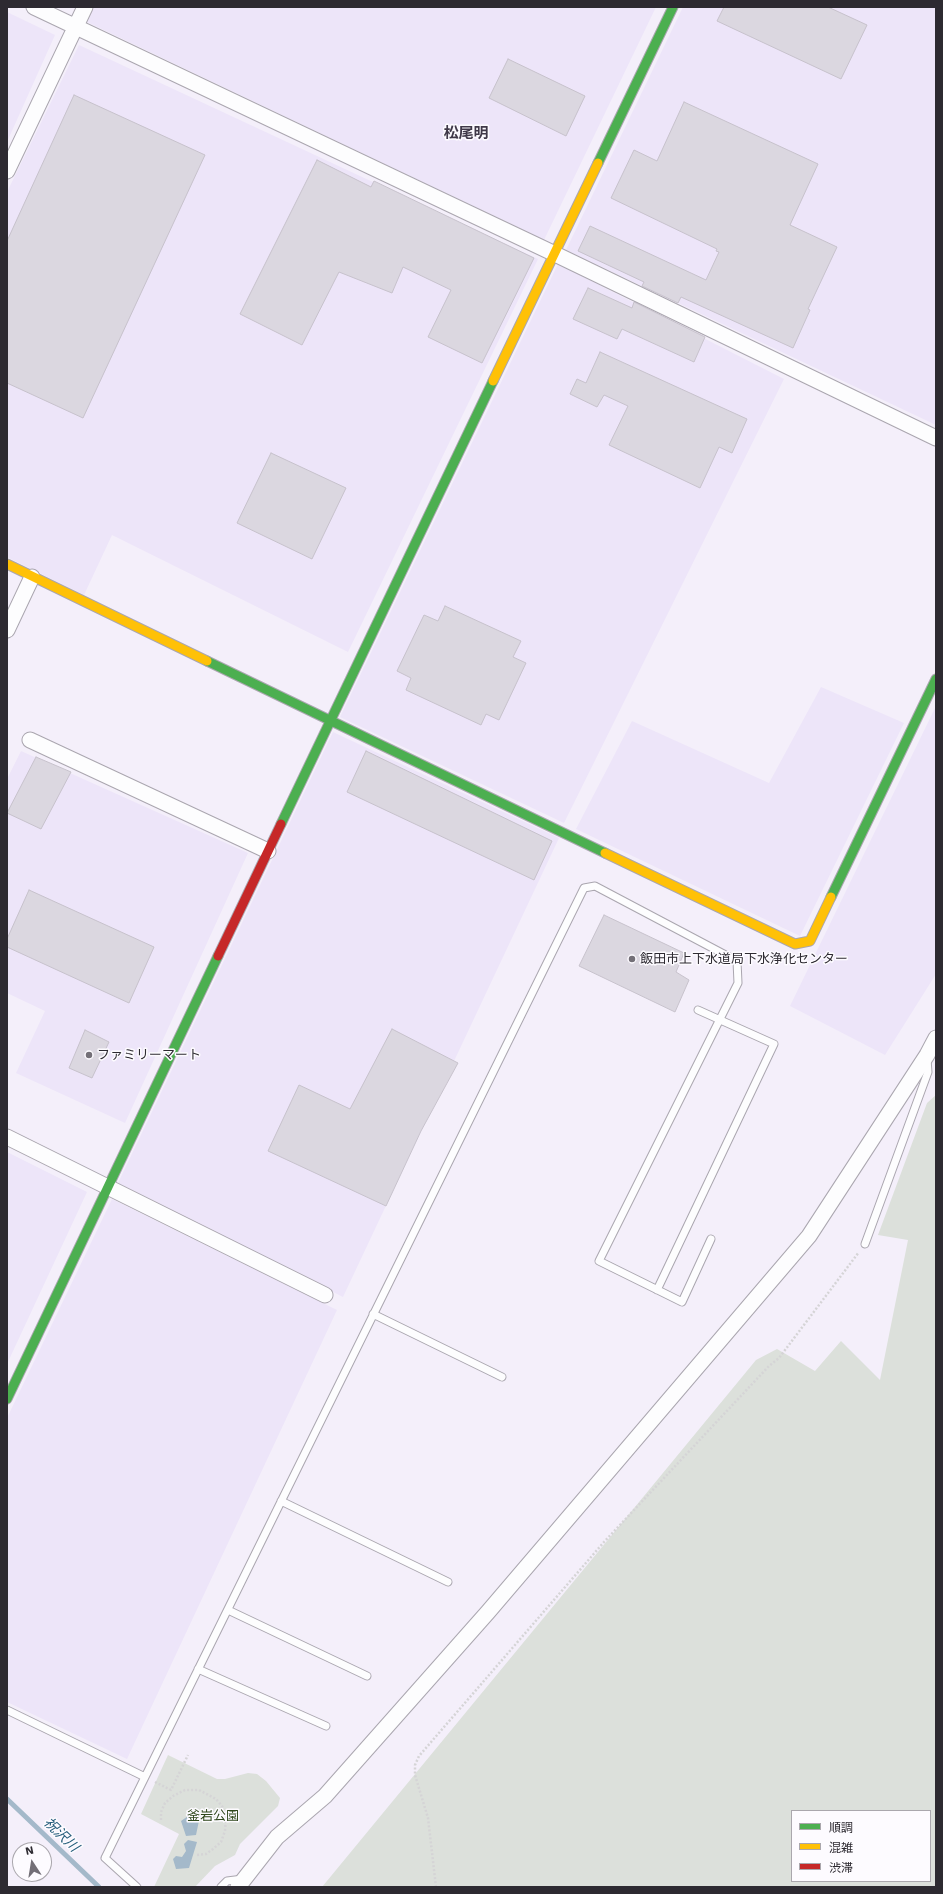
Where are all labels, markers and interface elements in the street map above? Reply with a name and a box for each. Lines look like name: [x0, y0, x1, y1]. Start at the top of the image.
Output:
district label: 松尾明: [444, 125, 488, 143]
place label: 飯田市上下水道局下水浄化センター: [640, 951, 848, 967]
marker: 飯田市上下水道局下水浄化センター: [627, 954, 637, 964]
place label: ファミリーマート: [97, 1047, 201, 1063]
marker: ファミリーマート: [84, 1050, 94, 1060]
park label: 釜岩公園: [187, 1808, 239, 1824]
legend: [791, 1810, 931, 1882]
water label: 祝沢川: [40, 1814, 82, 1856]
text: 順調: [829, 1821, 853, 1835]
text: 混雑: [829, 1841, 853, 1855]
north arrow: [12, 1842, 52, 1882]
text: N: [24, 1844, 35, 1858]
text: 渋滞: [829, 1861, 853, 1875]

